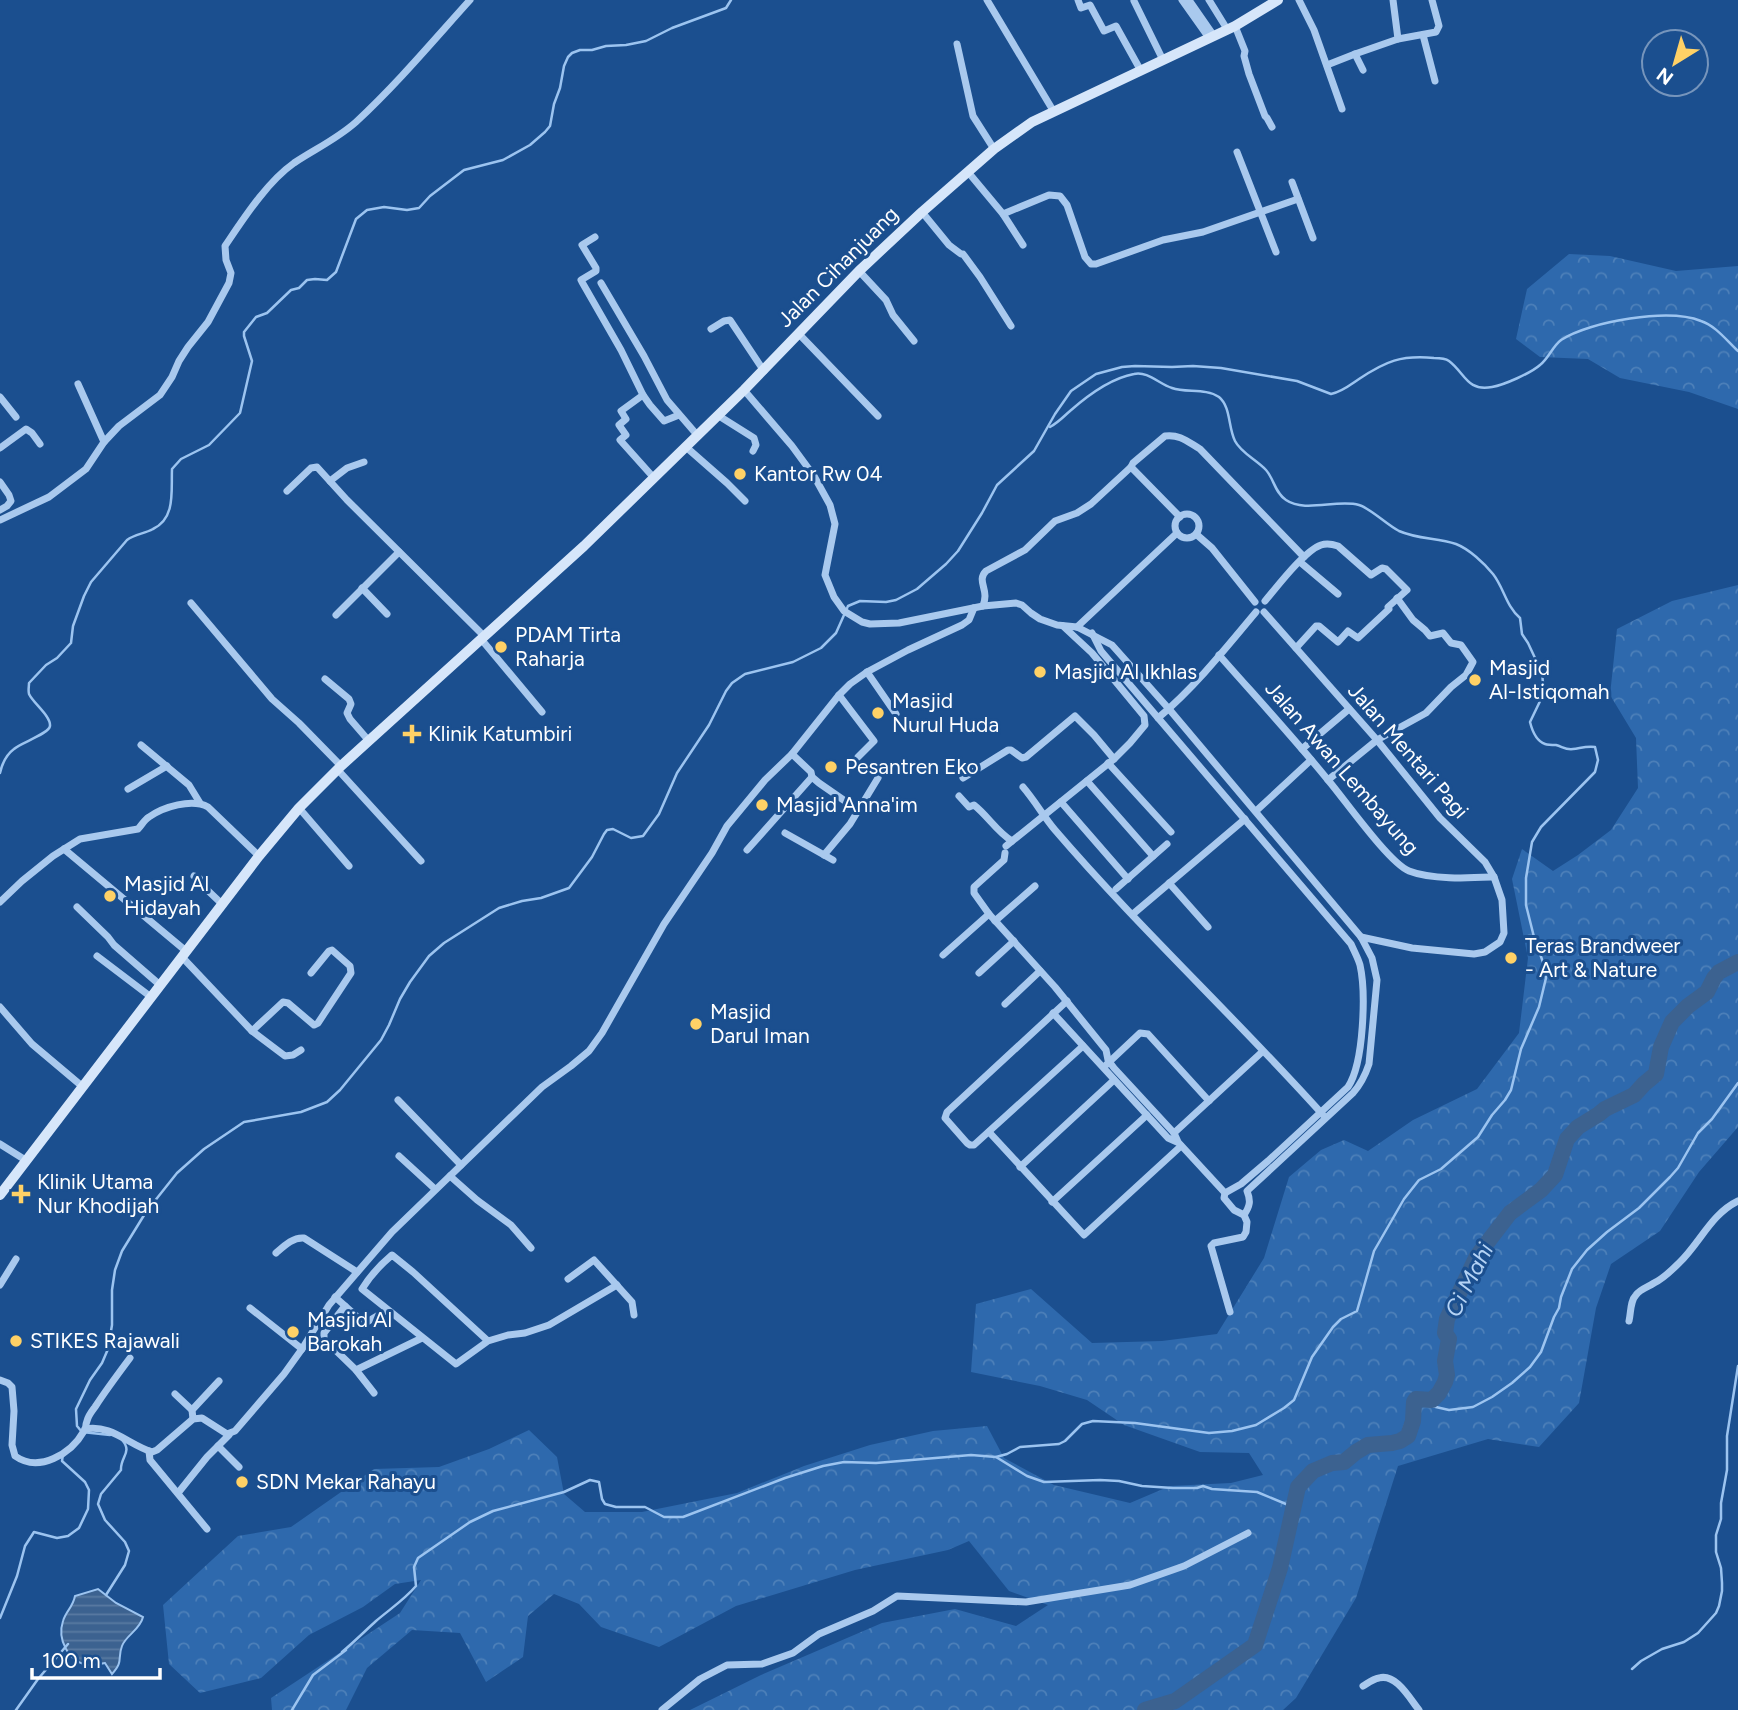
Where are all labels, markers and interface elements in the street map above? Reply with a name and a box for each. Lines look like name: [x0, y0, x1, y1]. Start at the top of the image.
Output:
north arrow: [1640, 28, 1710, 98]
text: N: [1652, 63, 1678, 90]
street label: Jalan Cihanjuang: [772, 201, 903, 332]
place label: Kantor Rw 04: [754, 461, 883, 486]
marker: Kantor Rw 04: [732, 466, 748, 482]
place label: PDAM Tirta Raharja: [515, 622, 621, 671]
marker: PDAM Tirta Raharja: [493, 639, 509, 655]
place label: Masjid Al-Istiqomah: [1489, 655, 1610, 704]
place label: Masjid Al Ikhlas: [1054, 659, 1197, 684]
marker: Masjid Al Ikhlas: [1032, 664, 1048, 680]
marker: Masjid Al-Istiqomah: [1467, 672, 1483, 688]
street label: Jalan Awan Lembayung: [1260, 676, 1424, 859]
street label: Jalan Mentari Pagi: [1343, 678, 1474, 823]
place label: Masjid Nurul Huda: [892, 688, 999, 737]
marker: Masjid Nurul Huda: [870, 705, 886, 721]
place label: Klinik Katumbiri: [428, 721, 572, 746]
marker: Klinik Katumbiri: [402, 724, 422, 744]
place label: Pesantren Eko: [845, 754, 979, 779]
marker: Pesantren Eko: [823, 759, 839, 775]
place label: Masjid Anna'im: [776, 792, 918, 817]
marker: Masjid Anna'im: [754, 797, 770, 813]
place label: Masjid Al Hidayah: [124, 871, 209, 920]
marker: Masjid Al Hidayah: [102, 888, 118, 904]
place label: Teras Brandweer - Art & Nature: [1525, 933, 1680, 982]
marker: Teras Brandweer - Art & Nature: [1503, 950, 1519, 966]
place label: Masjid Darul Iman: [710, 999, 810, 1048]
marker: Masjid Darul Iman: [688, 1016, 704, 1032]
place label: Klinik Utama Nur Khodijah: [37, 1169, 159, 1218]
marker: Klinik Utama Nur Khodijah: [11, 1184, 31, 1204]
water label: Ci Mahi: [1439, 1238, 1500, 1321]
place label: Masjid Al Barokah: [307, 1307, 392, 1356]
marker: Masjid Al Barokah: [285, 1324, 301, 1340]
place label: STIKES Rajawali: [30, 1328, 180, 1353]
marker: STIKES Rajawali: [8, 1333, 24, 1349]
place label: SDN Mekar Rahayu: [256, 1469, 436, 1494]
marker: SDN Mekar Rahayu: [234, 1474, 250, 1490]
scale bar: [32, 1636, 159, 1680]
text: 100 m: [42, 1648, 101, 1673]

